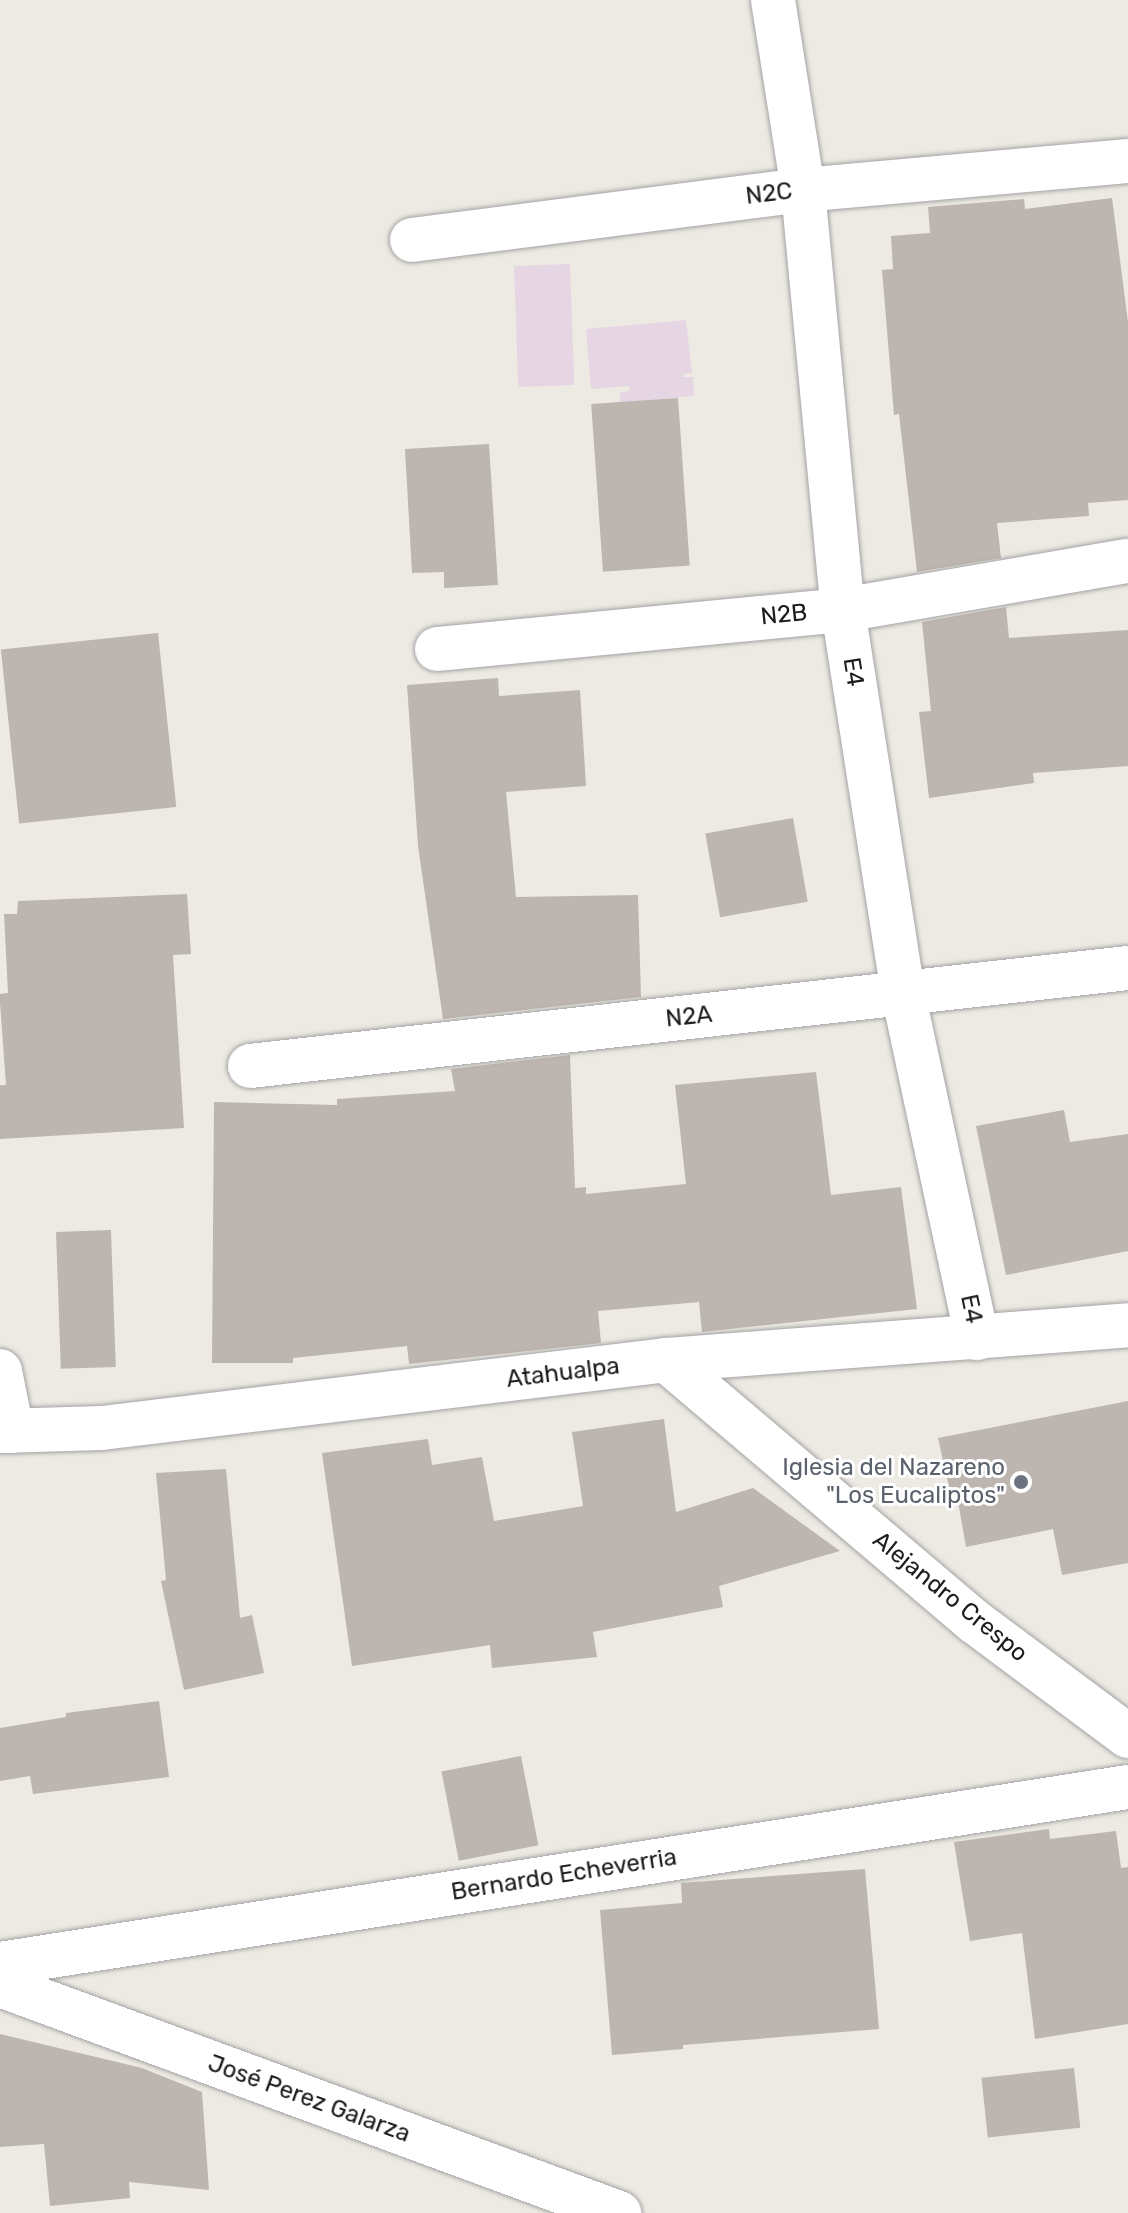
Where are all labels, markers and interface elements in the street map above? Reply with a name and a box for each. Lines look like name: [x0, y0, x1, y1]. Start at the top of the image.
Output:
street label: N2C: [744, 177, 794, 211]
street label: N2B: [759, 598, 809, 632]
street label: E4: [836, 655, 870, 689]
street label: N2A: [664, 1000, 714, 1034]
street label: E4: [954, 1292, 988, 1326]
street label: Atahualpa: [505, 1352, 621, 1394]
place label: Iglesia del Nazareno "Los Eucaliptos": [782, 1454, 1005, 1510]
marker: Iglesia del Nazareno "Los Eucaliptos": [1012, 1473, 1030, 1491]
street label: Alejandro Crespo: [867, 1526, 1033, 1668]
street label: Bernardo Echeverria: [449, 1843, 679, 1907]
street label: José Perez Galarza: [204, 2049, 414, 2149]

